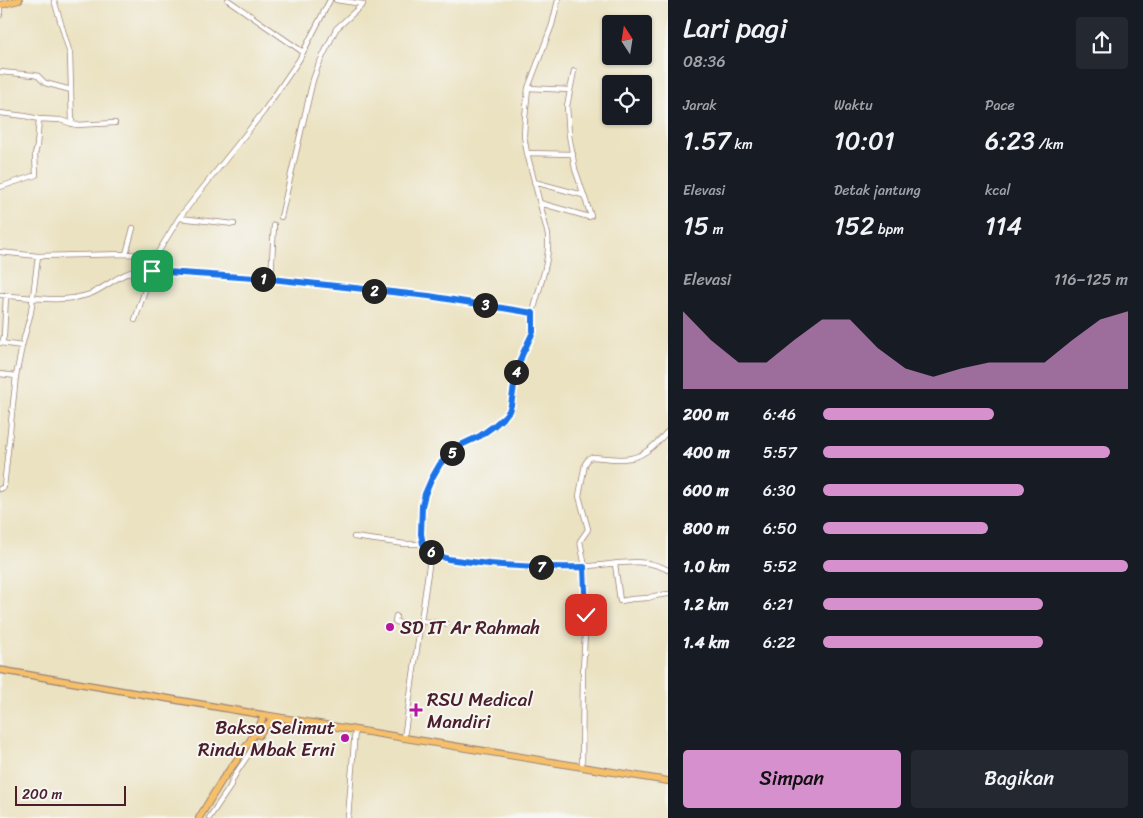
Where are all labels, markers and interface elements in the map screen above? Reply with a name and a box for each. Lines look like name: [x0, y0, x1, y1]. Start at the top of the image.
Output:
text: Lari pagi: [683, 3, 787, 52]
north arrow: [602, 15, 652, 65]
map controls: [602, 15, 652, 125]
button: share: [1076, 17, 1128, 69]
text: 08:36: [683, 47, 725, 76]
button: locate: [602, 75, 652, 125]
text: Jarak: [683, 93, 717, 118]
text: Waktu: [834, 93, 873, 118]
text: Pace: [985, 93, 1015, 118]
text: 1.57: [683, 118, 731, 163]
text: 10:01: [834, 118, 895, 163]
text: 6:23: [985, 118, 1035, 163]
text: km: [731, 132, 753, 157]
text: /km: [1035, 132, 1064, 157]
text: Elevasi: [683, 178, 725, 203]
text: Detak jantung: [834, 178, 921, 203]
text: kcal: [985, 178, 1010, 203]
text: 15: [683, 203, 709, 248]
text: 152: [834, 203, 874, 248]
text: 114: [985, 203, 1022, 248]
text: m: [709, 217, 723, 242]
text: bpm: [874, 217, 904, 242]
pin: [131, 250, 173, 292]
icon: arrive: [138, 257, 166, 285]
text: Elevasi: [683, 265, 731, 294]
text: 116–125 m: [1054, 265, 1128, 294]
pin: 1: [250, 266, 276, 292]
text: 1: [260, 267, 267, 292]
pin: 2: [362, 278, 386, 304]
text: 2: [370, 279, 379, 304]
pin: 3: [472, 292, 498, 318]
text: 3: [482, 293, 489, 318]
pin: 4: [504, 360, 528, 384]
text: 4: [512, 360, 521, 385]
text: 200 m: [683, 400, 729, 429]
text: 6:46: [763, 400, 796, 429]
text: 400 m: [683, 438, 730, 467]
text: 5:57: [763, 438, 797, 467]
pin: 5: [440, 440, 464, 466]
text: 5: [448, 441, 457, 466]
text: 600 m: [683, 476, 729, 505]
text: 6:30: [763, 476, 796, 505]
text: 800 m: [683, 514, 729, 543]
text: 6:50: [763, 514, 797, 543]
pin: 6: [418, 540, 444, 564]
text: 6: [428, 540, 435, 565]
text: 1.0 km: [683, 552, 730, 581]
text: 5:52: [763, 552, 797, 581]
pin: 7: [528, 554, 554, 580]
text: 7: [538, 555, 546, 580]
text: 1.2 km: [683, 590, 729, 619]
text: 6:21: [763, 590, 793, 619]
pin: [565, 594, 607, 636]
icon: check: [572, 601, 600, 629]
place label: SD IT Ar Rahmah: [400, 611, 540, 644]
marker: SD IT Ar Rahmah: [384, 621, 396, 633]
text: 1.4 km: [683, 628, 730, 657]
text: 6:22: [763, 628, 795, 657]
place label: RSU Medical Mandiri: [427, 683, 533, 738]
marker: RSU Medical Mandiri: [409, 703, 423, 717]
place label: Bakso Selimut Rindu Mbak Erni: [198, 711, 336, 766]
marker: Bakso Selimut Rindu Mbak Erni: [339, 732, 351, 744]
button: Simpan: [683, 750, 901, 808]
button: Bagikan: [911, 750, 1128, 808]
text: 200 m: [22, 782, 62, 807]
scale bar: [15, 783, 126, 806]

